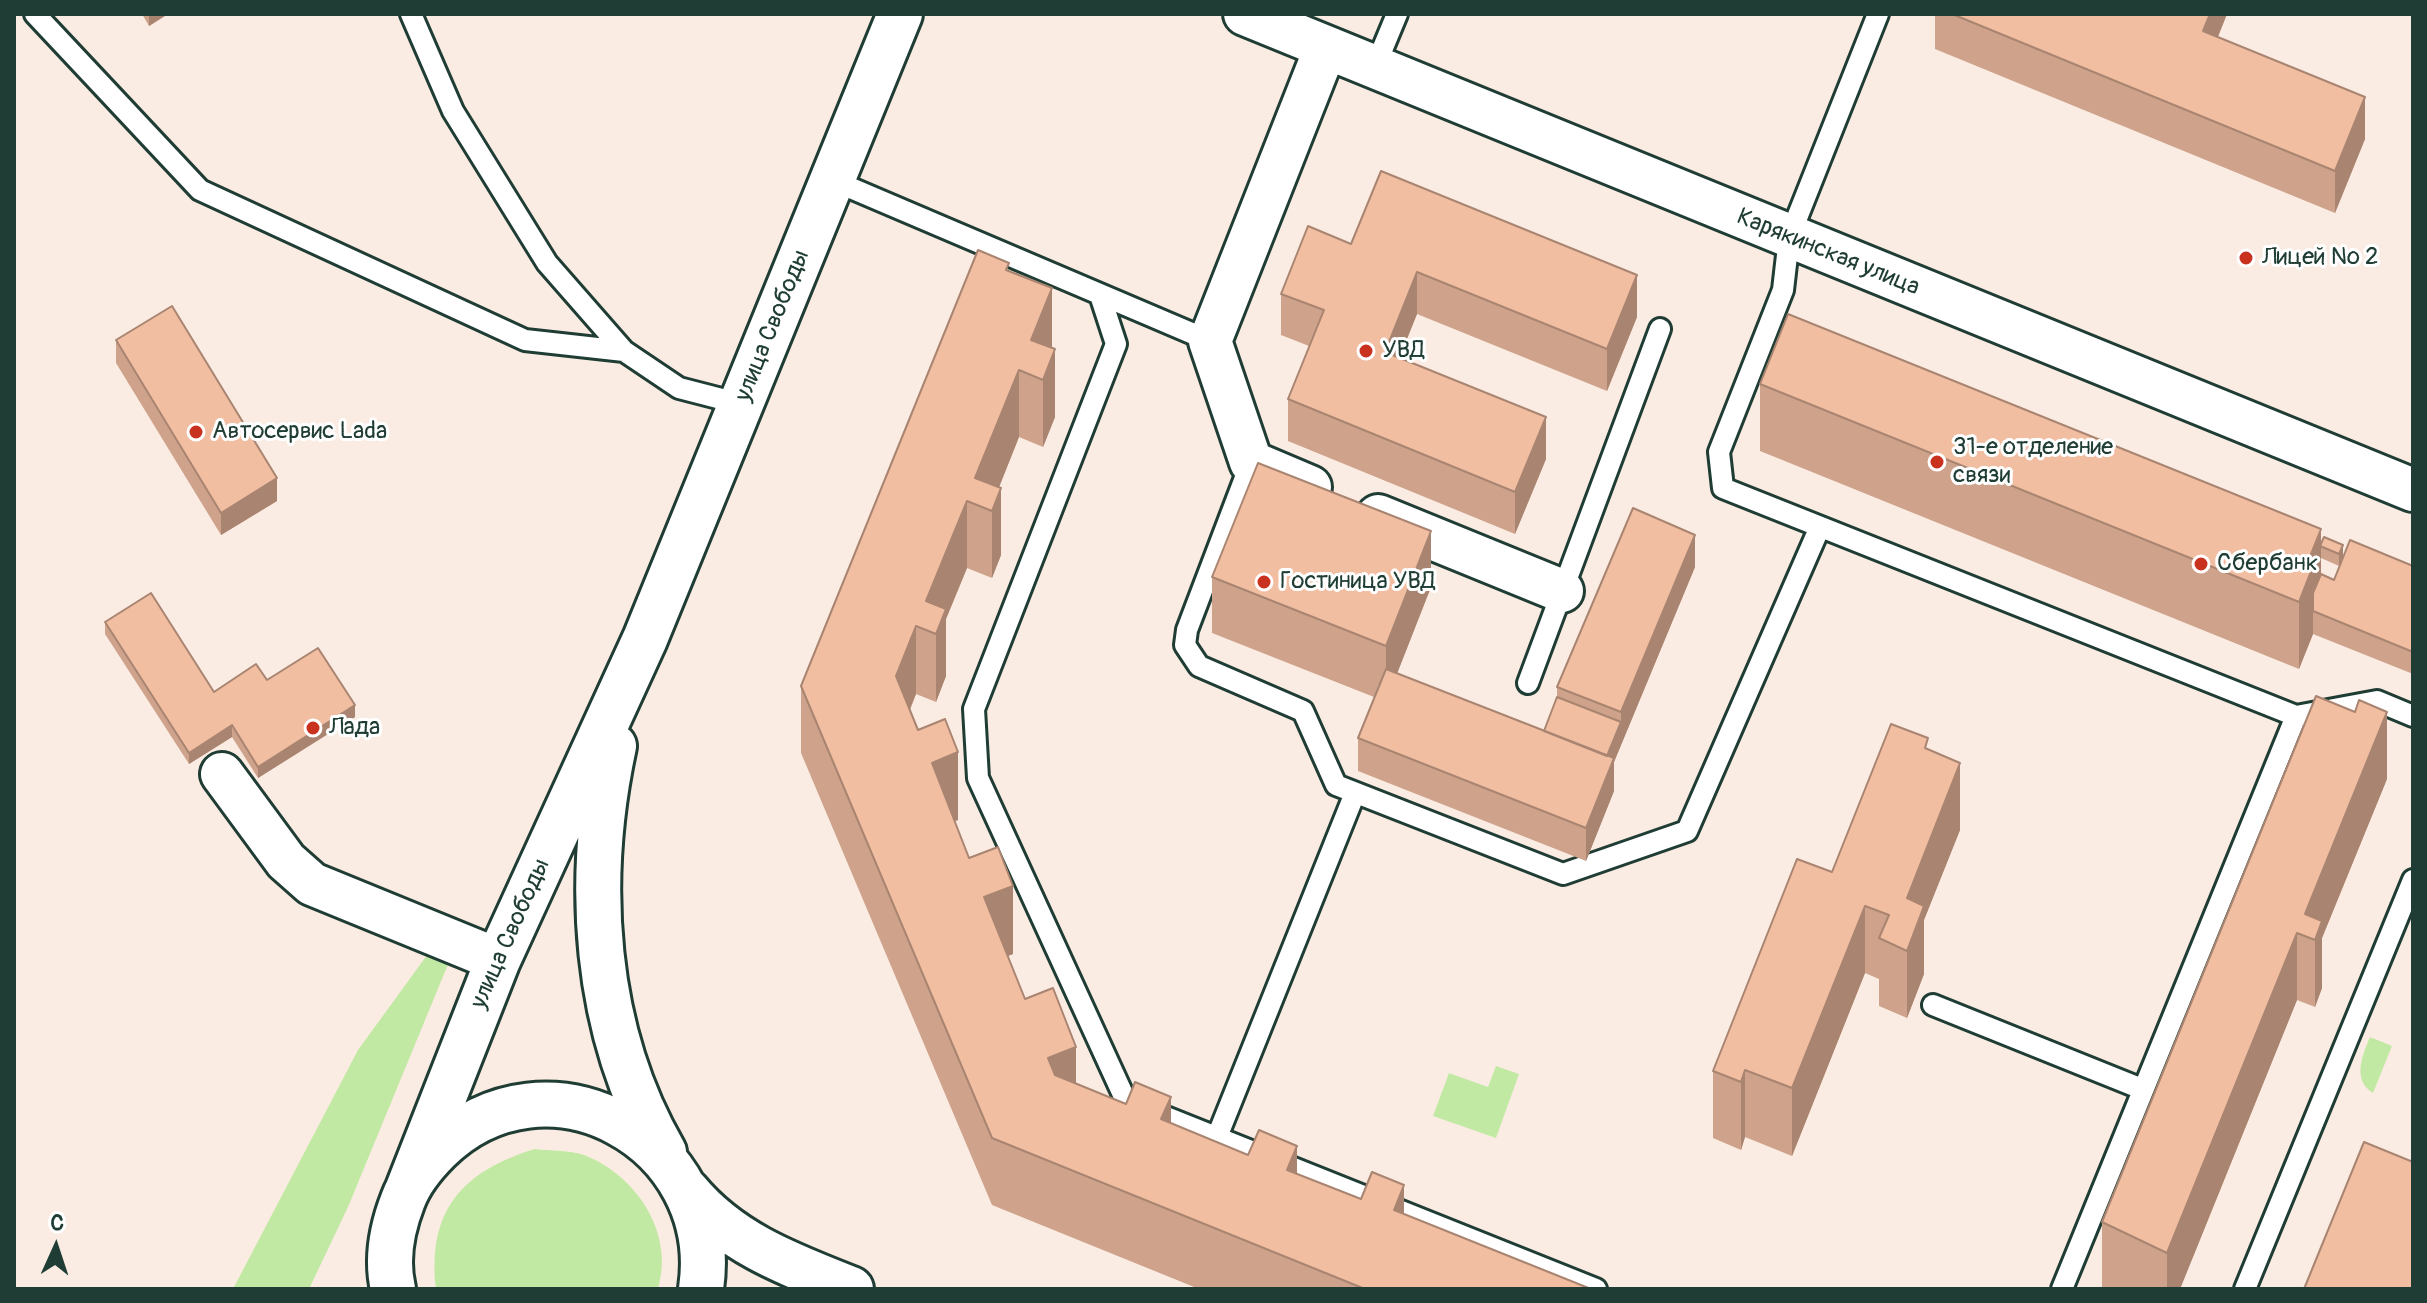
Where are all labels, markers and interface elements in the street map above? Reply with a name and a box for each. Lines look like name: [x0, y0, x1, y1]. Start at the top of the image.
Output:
street label: Карякинская улица: [1732, 203, 1924, 303]
place label: Лицей № 2: [2262, 244, 2378, 272]
street label: улица Свободы: [729, 246, 817, 406]
marker: Лицей № 2: [2237, 249, 2255, 267]
place label: УВД: [1382, 337, 1424, 365]
marker: УВД: [1357, 342, 1375, 360]
place label: Автосервис Lada: [212, 418, 387, 446]
marker: Автосервис Lada: [187, 423, 205, 441]
place label: 31-е отделение связи: [1953, 434, 2113, 490]
marker: 31-е отделение связи: [1928, 453, 1946, 471]
place label: Сбербанк: [2217, 550, 2318, 578]
marker: Сбербанк: [2192, 555, 2210, 573]
place label: Гостиница УВД: [1280, 568, 1435, 596]
marker: Гостиница УВД: [1255, 573, 1273, 591]
place label: Лада: [329, 714, 380, 742]
marker: Лада: [304, 719, 322, 737]
street label: улица Свободы: [465, 855, 557, 1013]
north arrow: [16, 1207, 96, 1287]
text: С: [50, 1209, 65, 1237]

